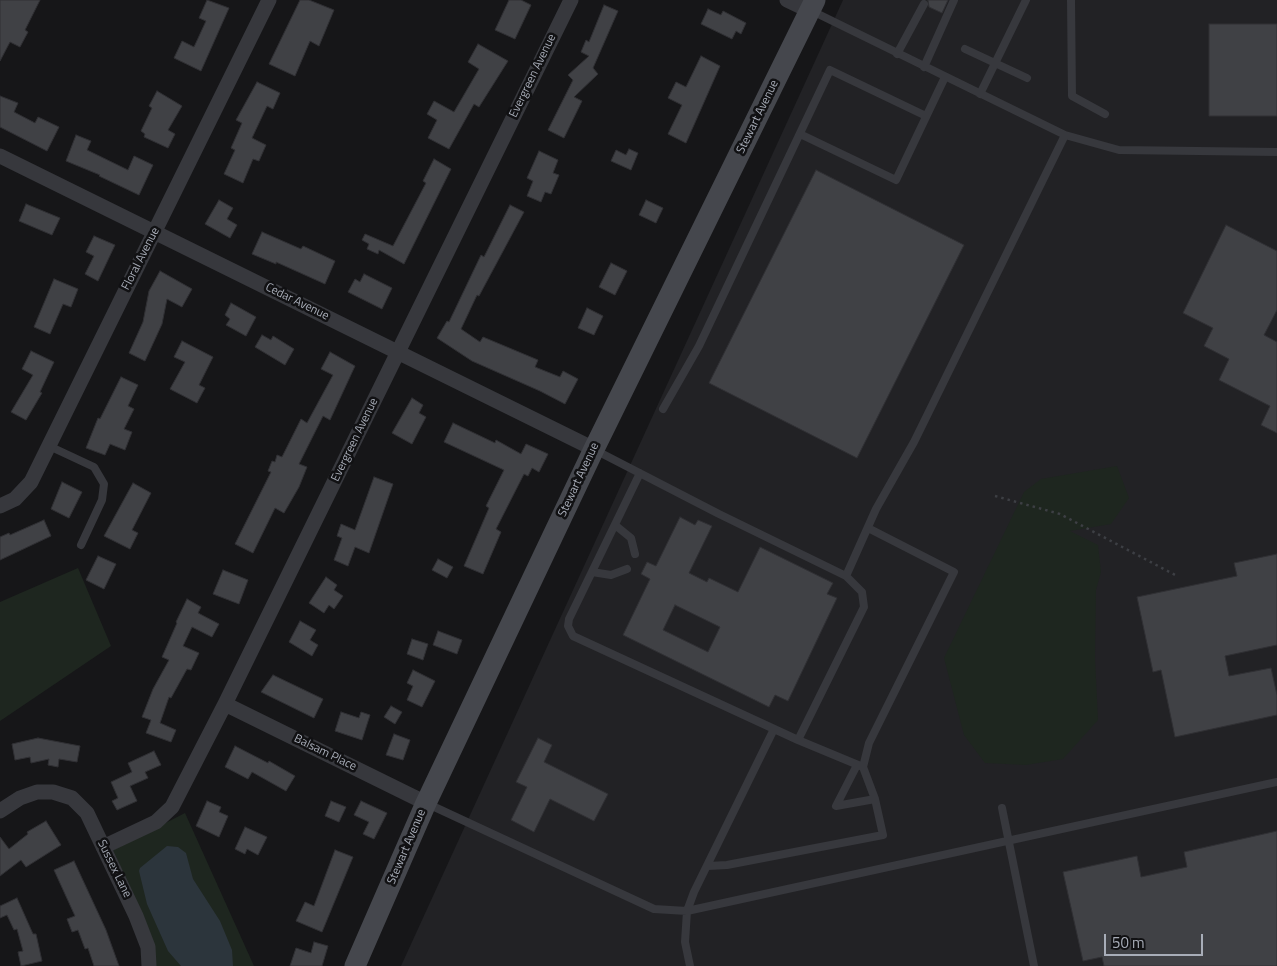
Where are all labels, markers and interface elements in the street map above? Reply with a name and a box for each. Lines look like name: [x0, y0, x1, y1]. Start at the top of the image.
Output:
street label: Evergreen Avenue: [507, 32, 559, 120]
street label: Stewart Avenue: [734, 78, 782, 156]
street label: Floral Avenue: [119, 225, 163, 293]
street label: Cedar Avenue: [263, 280, 331, 324]
street label: Evergreen Avenue: [329, 396, 381, 484]
street label: Stewart Avenue: [556, 441, 602, 519]
street label: Balsam Place: [291, 732, 359, 774]
street label: Stewart Avenue: [385, 807, 429, 887]
street label: Sussex Lane: [94, 838, 134, 900]
scale bar: [1107, 924, 1206, 956]
text: 50 m: [1112, 931, 1145, 954]

